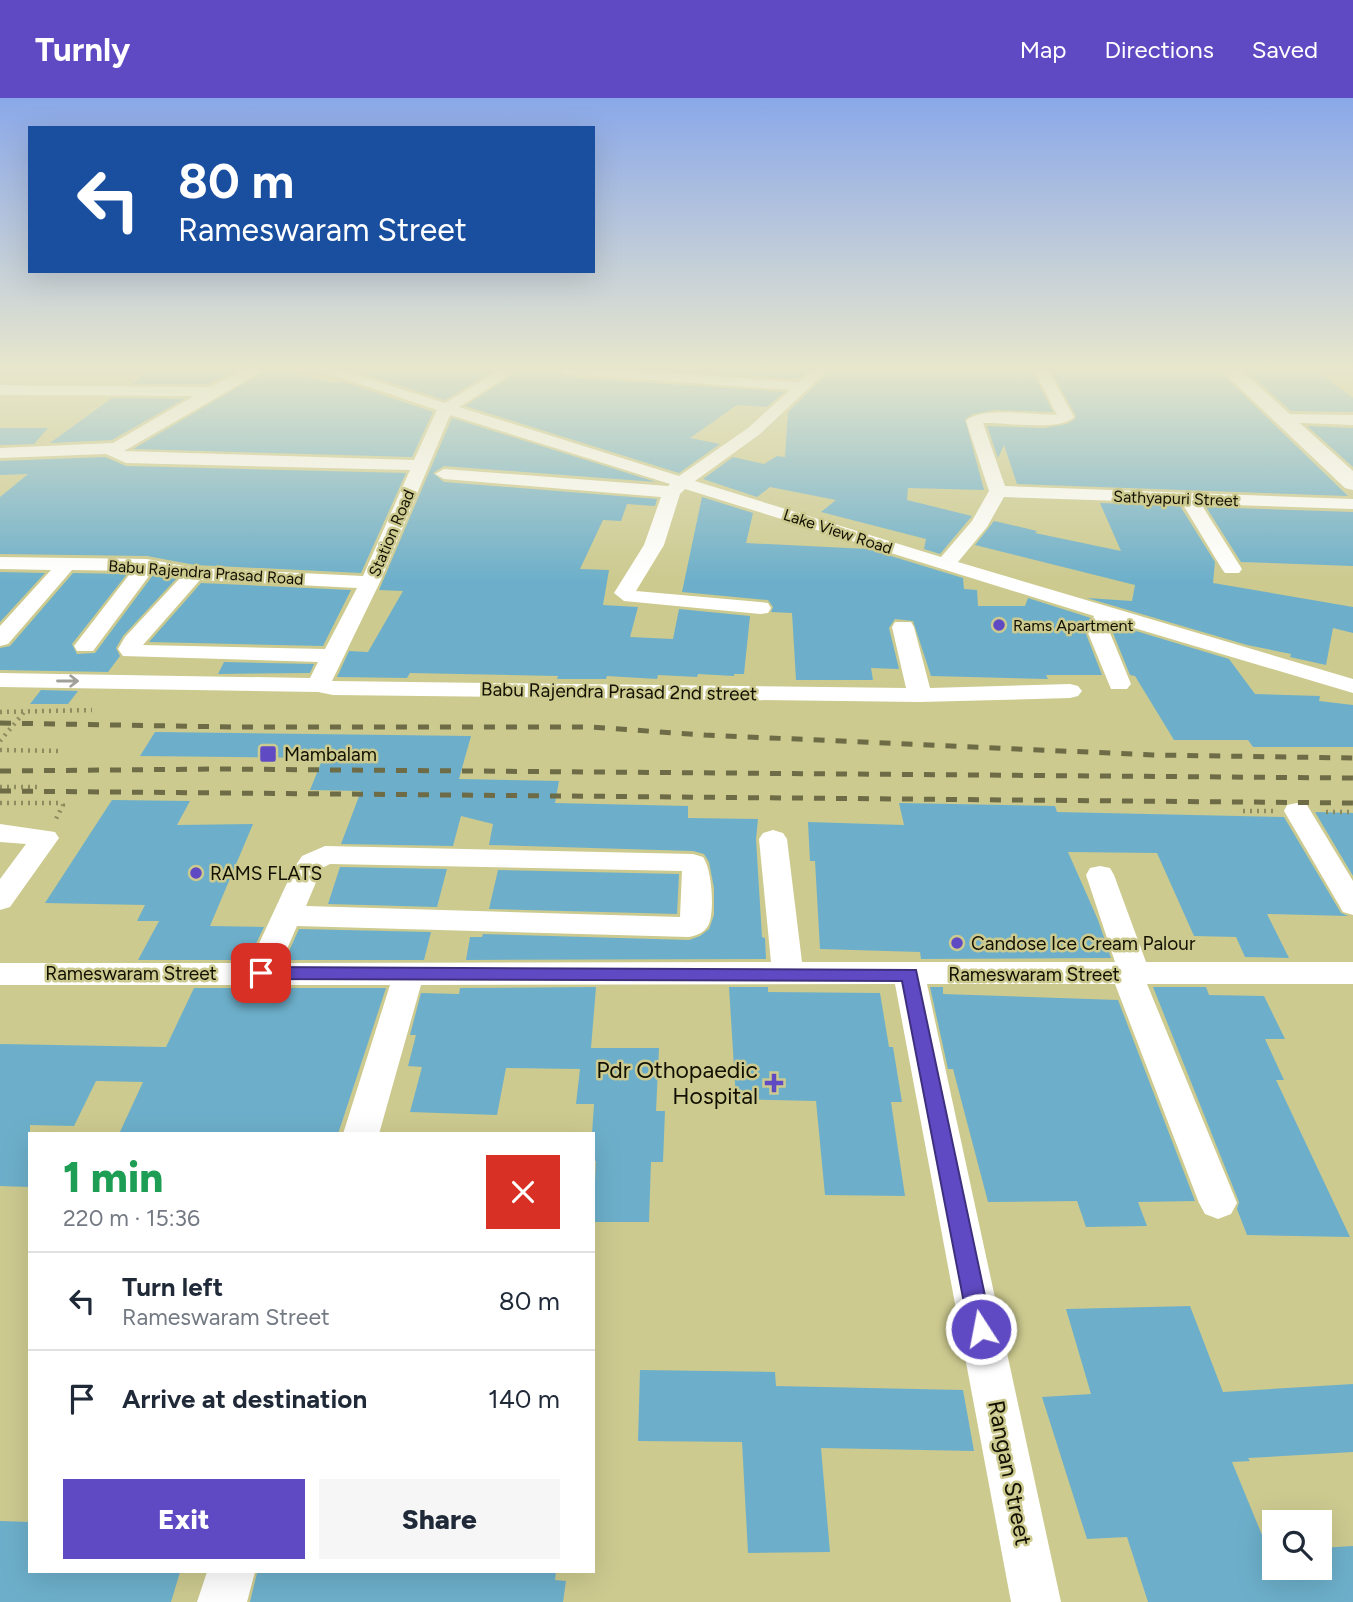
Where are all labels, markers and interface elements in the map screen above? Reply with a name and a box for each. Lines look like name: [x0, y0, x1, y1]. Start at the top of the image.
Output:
text: Turnly: [35, 30, 130, 69]
text: Map: [1020, 35, 1066, 64]
text: Directions: [1104, 35, 1214, 64]
text: Saved: [1252, 35, 1318, 64]
text: 80 m: [178, 151, 294, 210]
icon: left: [63, 154, 154, 245]
text: Rameswaram Street: [178, 211, 467, 249]
street label: Station Road: [365, 487, 418, 580]
street label: Sathyapuri Street: [1113, 487, 1239, 510]
street label: Lake View Road: [781, 505, 895, 558]
street label: Babu Rajendra Prasad Road: [108, 556, 304, 589]
place label: Rams Apartment: [1013, 616, 1133, 635]
marker: Rams Apartment: [991, 617, 1007, 633]
one-way arrow: [56, 674, 79, 687]
street label: Babu Rajendra Prasad 2nd street: [481, 678, 757, 705]
place label: Mambalam: [284, 743, 377, 766]
marker: Mambalam: [258, 744, 278, 764]
place label: RAMS FLATS: [210, 862, 322, 885]
marker: RAMS FLATS: [188, 865, 204, 881]
place label: Candose Ice Cream Palour: [971, 932, 1196, 955]
marker: Candose Ice Cream Palour: [949, 935, 965, 951]
pin: [231, 943, 291, 1003]
icon: arrive: [242, 954, 280, 992]
street label: Rameswaram Street: [45, 962, 217, 985]
street label: Rameswaram Street: [948, 963, 1120, 986]
place label: Pdr Othopaedic Hospital: [596, 1056, 758, 1110]
marker: Pdr Othopaedic Hospital: [764, 1073, 784, 1093]
text: 1 min: [63, 1152, 163, 1203]
button: close: [486, 1155, 560, 1229]
text: 220 m · 15:36: [63, 1204, 200, 1232]
text: Turn left: [122, 1271, 223, 1303]
icon: left: [63, 1282, 101, 1320]
text: 80 m: [499, 1285, 560, 1317]
position arrow: [944, 1292, 1018, 1366]
text: Rameswaram Street: [122, 1303, 330, 1331]
icon: arrive: [63, 1380, 101, 1418]
text: Arrive at destination: [122, 1383, 367, 1415]
text: 140 m: [488, 1383, 560, 1415]
street label: Rangan Street: [982, 1398, 1038, 1548]
button: Exit: [63, 1479, 305, 1559]
button: Share: [319, 1479, 560, 1559]
map controls: [1262, 1510, 1332, 1580]
button: search: [1262, 1510, 1332, 1580]

